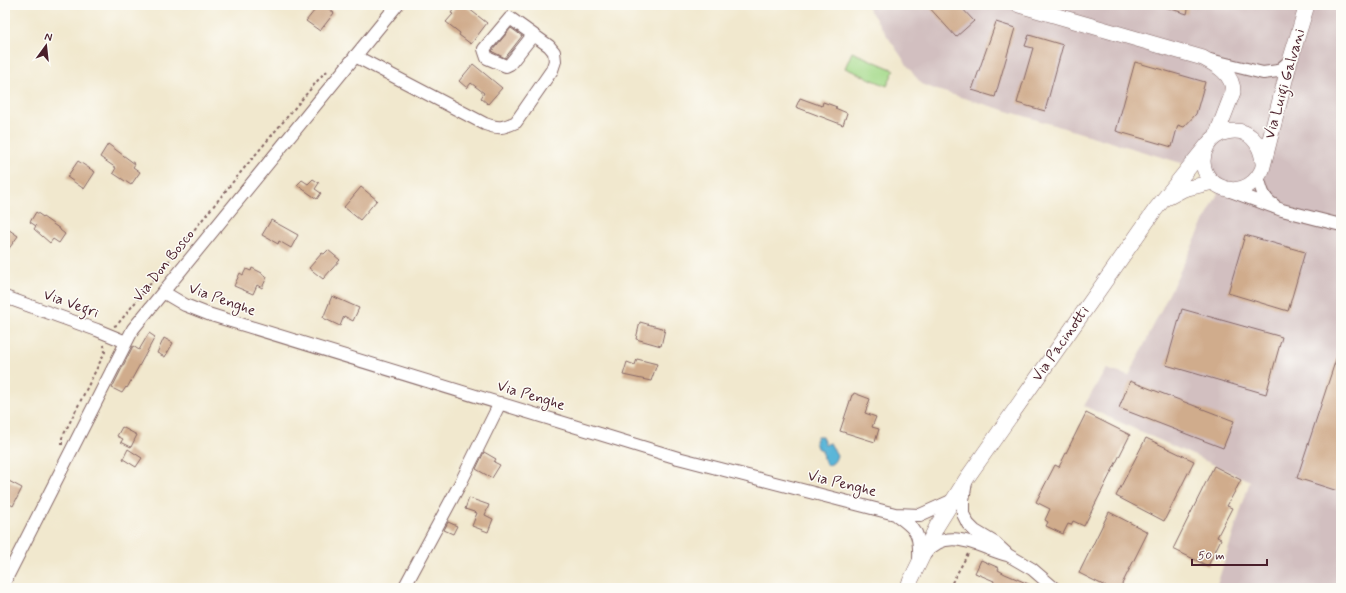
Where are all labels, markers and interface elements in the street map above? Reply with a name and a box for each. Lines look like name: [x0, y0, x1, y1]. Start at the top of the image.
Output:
north arrow: [26, 26, 66, 66]
street label: Via Luigi Galvani: [1260, 27, 1311, 142]
text: N: [43, 30, 54, 45]
street label: Via Don Bosco: [128, 225, 200, 307]
street label: Via Penghe: [185, 279, 258, 322]
street label: Via Vegri: [40, 285, 102, 324]
street label: Via Pacinotti: [1028, 302, 1094, 386]
street label: Via Penghe: [494, 376, 567, 417]
street label: Via Penghe: [805, 466, 878, 503]
scale bar: [1192, 541, 1267, 567]
text: 50 m: [1198, 548, 1225, 564]

